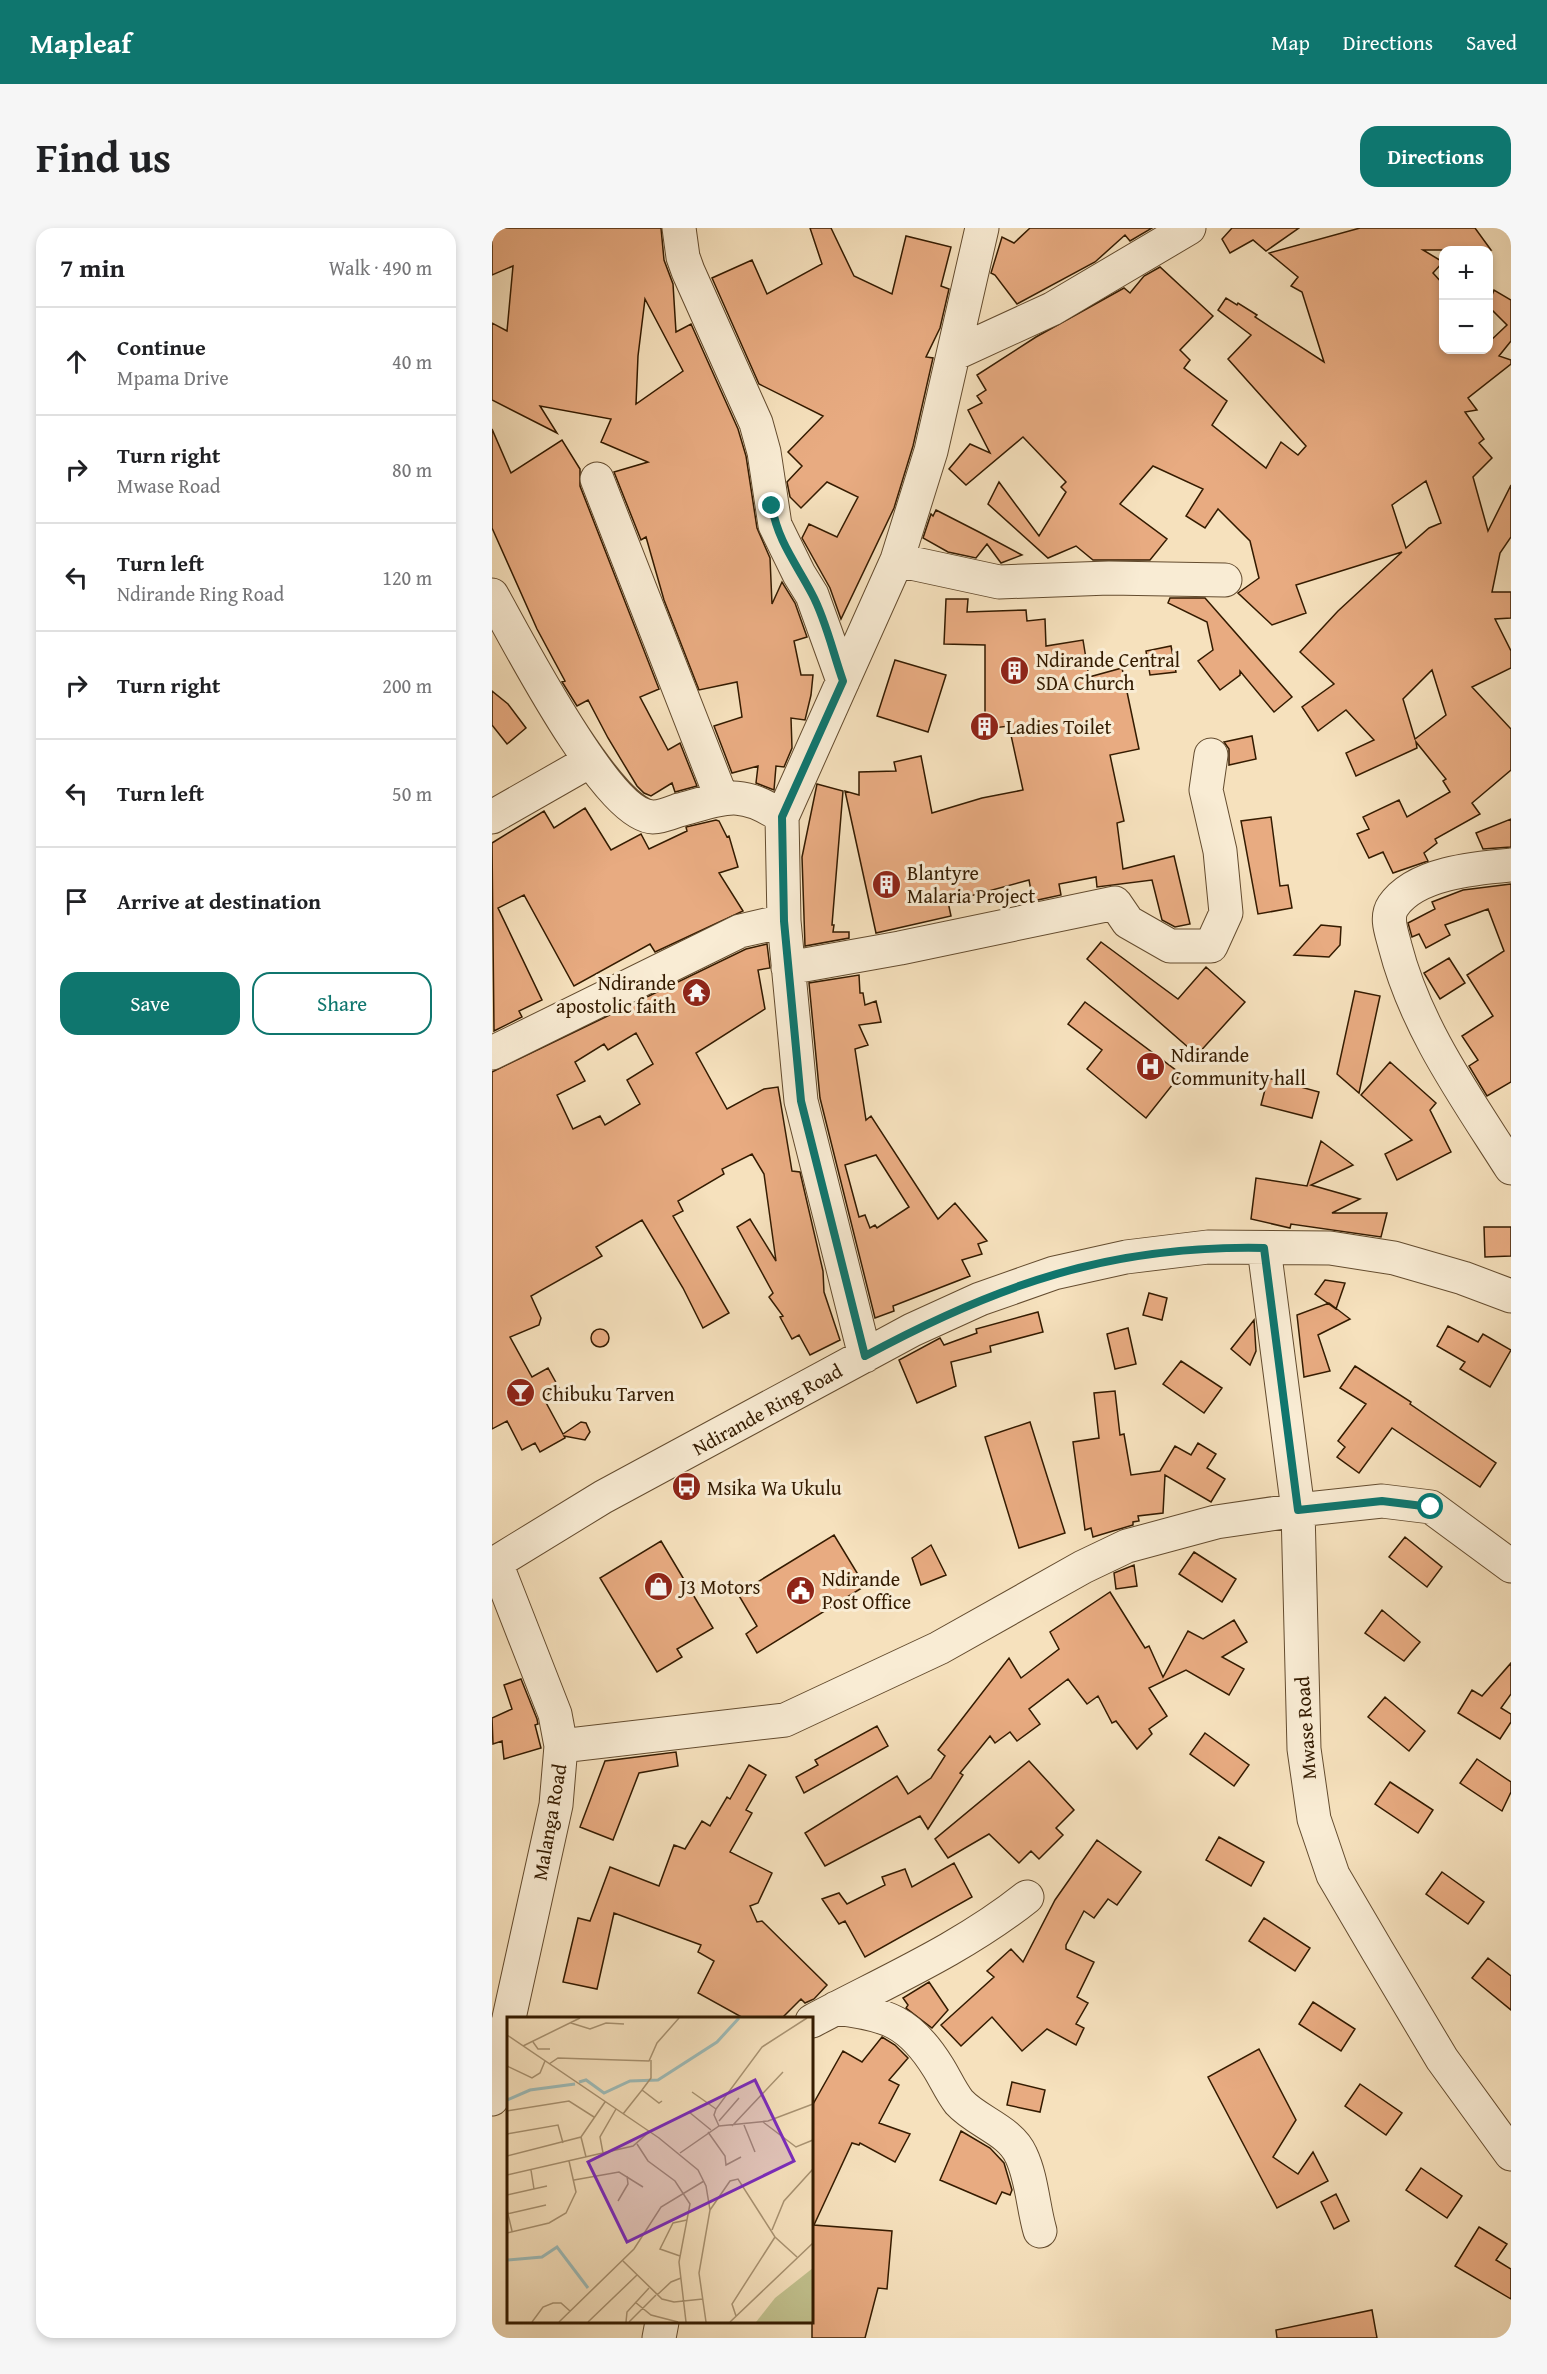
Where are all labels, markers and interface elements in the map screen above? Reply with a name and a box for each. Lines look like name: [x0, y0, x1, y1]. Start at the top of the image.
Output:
text: Mapleaf: [30, 22, 131, 63]
text: Map: [1271, 27, 1310, 58]
text: Directions: [1343, 27, 1433, 58]
text: Saved: [1466, 27, 1517, 58]
text: Find us: [36, 126, 171, 187]
button: Directions: [1360, 126, 1511, 187]
map controls: [1439, 246, 1493, 354]
button: +: [1439, 246, 1493, 300]
text: 7 min: [60, 248, 125, 287]
text: Walk · 490 m: [329, 253, 432, 282]
button: −: [1439, 300, 1493, 354]
text: Continue: [117, 331, 206, 363]
icon: ahead: [60, 345, 93, 378]
text: 40 m: [392, 347, 432, 376]
text: Mpama Drive: [117, 363, 229, 392]
text: Turn right: [117, 439, 220, 471]
icon: right: [60, 453, 93, 486]
text: 80 m: [392, 455, 432, 484]
text: Mwase Road: [117, 471, 220, 500]
route end: [758, 492, 784, 518]
text: Turn left: [117, 547, 204, 579]
icon: left: [60, 561, 93, 594]
text: 120 m: [382, 563, 432, 592]
text: Ndirande Ring Road: [117, 579, 284, 608]
place label: Ndirande Central SDA Church: [1036, 645, 1181, 697]
building icon: Ndirande Central SDA Church: [999, 655, 1031, 687]
icon: right: [60, 669, 93, 702]
text: Turn right: [117, 669, 220, 701]
text: 200 m: [382, 671, 432, 700]
building icon: Ladies Toilet: [969, 710, 1001, 742]
place label: Ladies Toilet: [1006, 712, 1112, 741]
icon: left: [60, 777, 93, 810]
text: Turn left: [117, 777, 204, 809]
text: 50 m: [392, 779, 432, 808]
place label: Blantyre Malaria Project: [907, 858, 1035, 910]
building icon: Blantyre Malaria Project: [870, 868, 902, 900]
icon: arrive: [60, 885, 93, 918]
text: Arrive at destination: [117, 885, 321, 917]
place label: Ndirande apostolic faith: [556, 968, 676, 1020]
button: Save: [60, 972, 240, 1035]
button: Share: [252, 972, 432, 1035]
temple icon: Ndirande apostolic faith: [681, 977, 713, 1009]
place label: Ndirande Community hall: [1171, 1040, 1306, 1092]
hospital icon: Ndirande Community hall: [1134, 1050, 1166, 1082]
street label: Ndirande Ring Road: [687, 1356, 847, 1462]
bar icon: Chibuku Tarven: [505, 1377, 537, 1409]
place label: Chibuku Tarven: [542, 1379, 675, 1408]
bus stop icon: Msika Wa Ukulu: [670, 1471, 702, 1503]
place label: Msika Wa Ukulu: [707, 1473, 842, 1502]
route start: [1417, 1493, 1443, 1519]
place label: Ndirande Post Office: [822, 1564, 911, 1616]
shop icon: J3 Motors: [643, 1570, 675, 1602]
place label: J3 Motors: [677, 1572, 760, 1601]
public building icon: Ndirande Post Office: [785, 1574, 817, 1606]
street label: Mwase Road: [1287, 1675, 1323, 1781]
street label: Malanga Road: [524, 1761, 574, 1883]
inset map: [507, 2017, 813, 2323]

